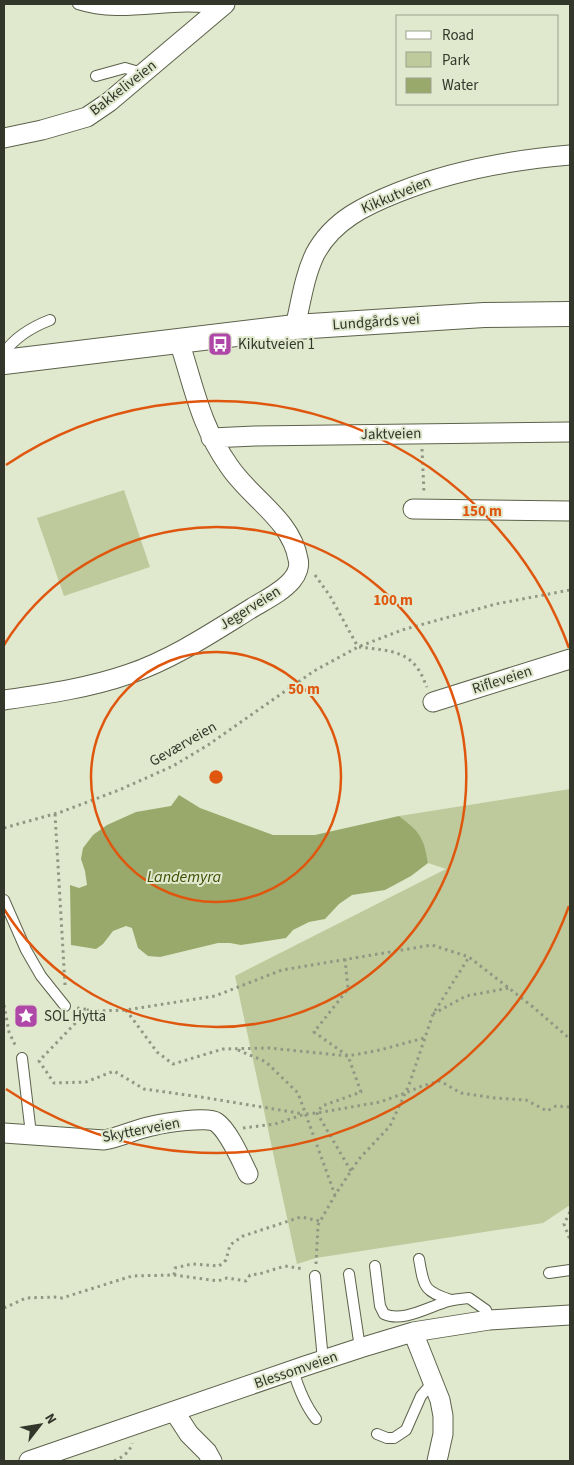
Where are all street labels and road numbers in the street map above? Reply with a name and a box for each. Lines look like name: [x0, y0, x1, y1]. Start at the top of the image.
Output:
street label: Bakkeliveien: [85, 55, 161, 121]
street label: Kikkutveien: [358, 171, 434, 219]
street label: Lundgårds vei: [332, 308, 420, 336]
street label: Jaktveien: [360, 423, 422, 445]
street label: Jegerveien: [215, 581, 285, 635]
street label: Rifleveien: [469, 660, 535, 700]
street label: Geværveien: [146, 716, 220, 772]
street label: Skytterveien: [100, 1112, 182, 1148]
street label: Blessomveien: [251, 1346, 341, 1394]

